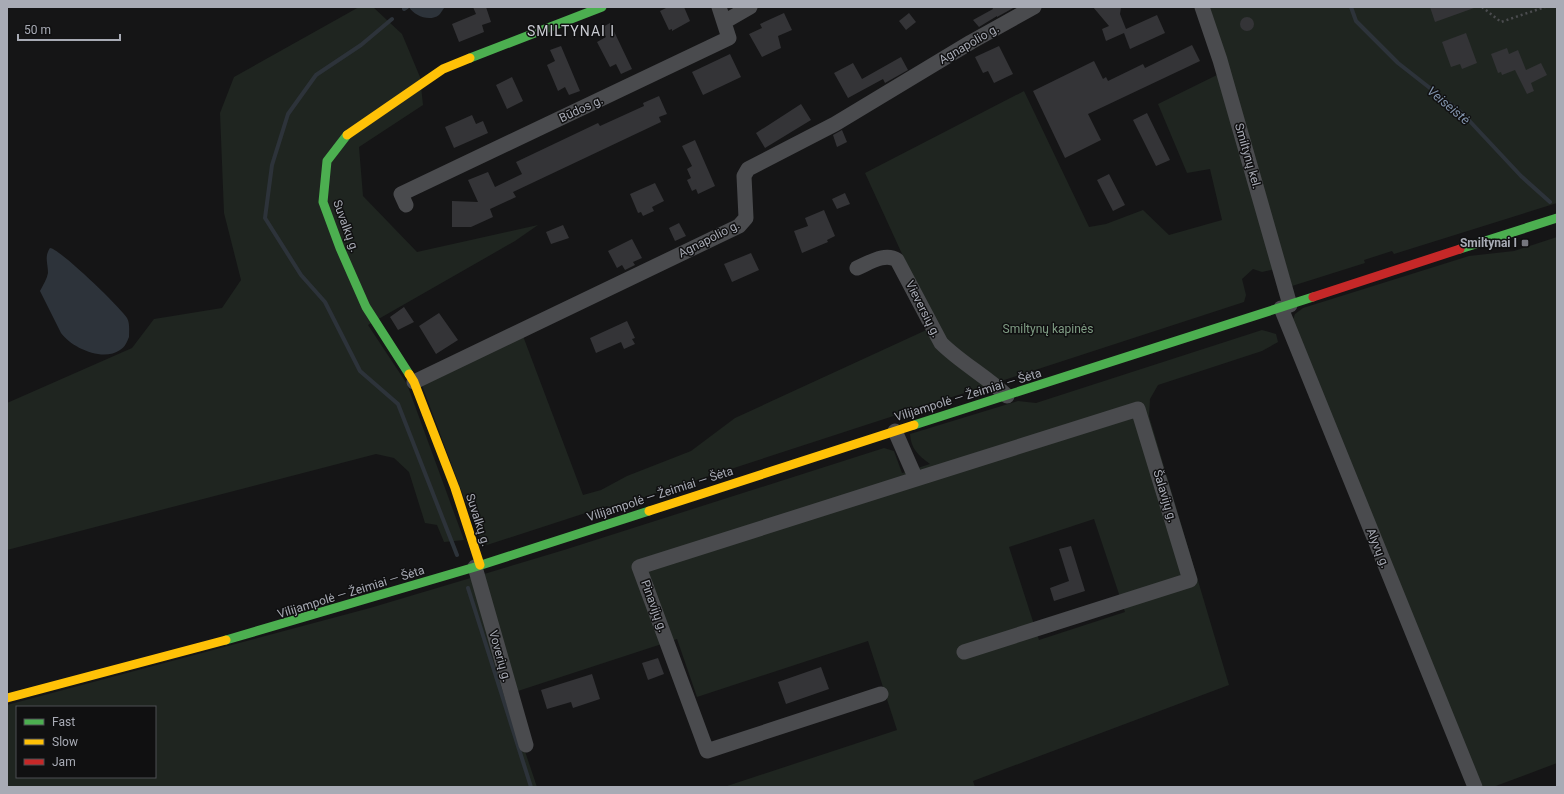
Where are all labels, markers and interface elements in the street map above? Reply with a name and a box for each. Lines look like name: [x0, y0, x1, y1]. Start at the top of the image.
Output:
scale bar: [18, 16, 120, 42]
street label: Agnapolio g.: [937, 21, 1001, 67]
text: 50 m: [24, 23, 51, 37]
district label: SMILTYNAI I: [527, 23, 615, 39]
water label: Veiseistė: [1424, 83, 1473, 128]
street label: Būdos g.: [557, 93, 605, 125]
street label: Smiltynų kel.: [1232, 122, 1264, 190]
street label: Suvalkų g.: [330, 198, 362, 254]
street label: Agnapolio g.: [676, 218, 742, 260]
place label: Smiltynai I: [1460, 236, 1517, 250]
marker: Smiltynai I: [1520, 238, 1530, 248]
street label: Vieversių g.: [903, 278, 943, 340]
park label: Smiltynų kapinės: [1003, 322, 1093, 336]
street label: Vilijampolė — Žeimiai — Šėta: [893, 365, 1043, 424]
street label: Vilijampolė — Žeimiai — Šėta: [585, 463, 735, 524]
street label: Šalavijų g.: [1150, 468, 1181, 524]
street label: Suvalkų g.: [463, 492, 493, 548]
street label: Alyvų g.: [1364, 526, 1392, 570]
street label: Vilijampolė — Žeimiai — Šėta: [276, 562, 426, 621]
street label: Pinavijų g.: [638, 578, 670, 634]
street label: Voverių g.: [486, 629, 514, 683]
legend: [16, 706, 156, 778]
text: Fast: [52, 715, 75, 729]
text: Slow: [52, 735, 78, 749]
text: Jam: [52, 755, 76, 769]

